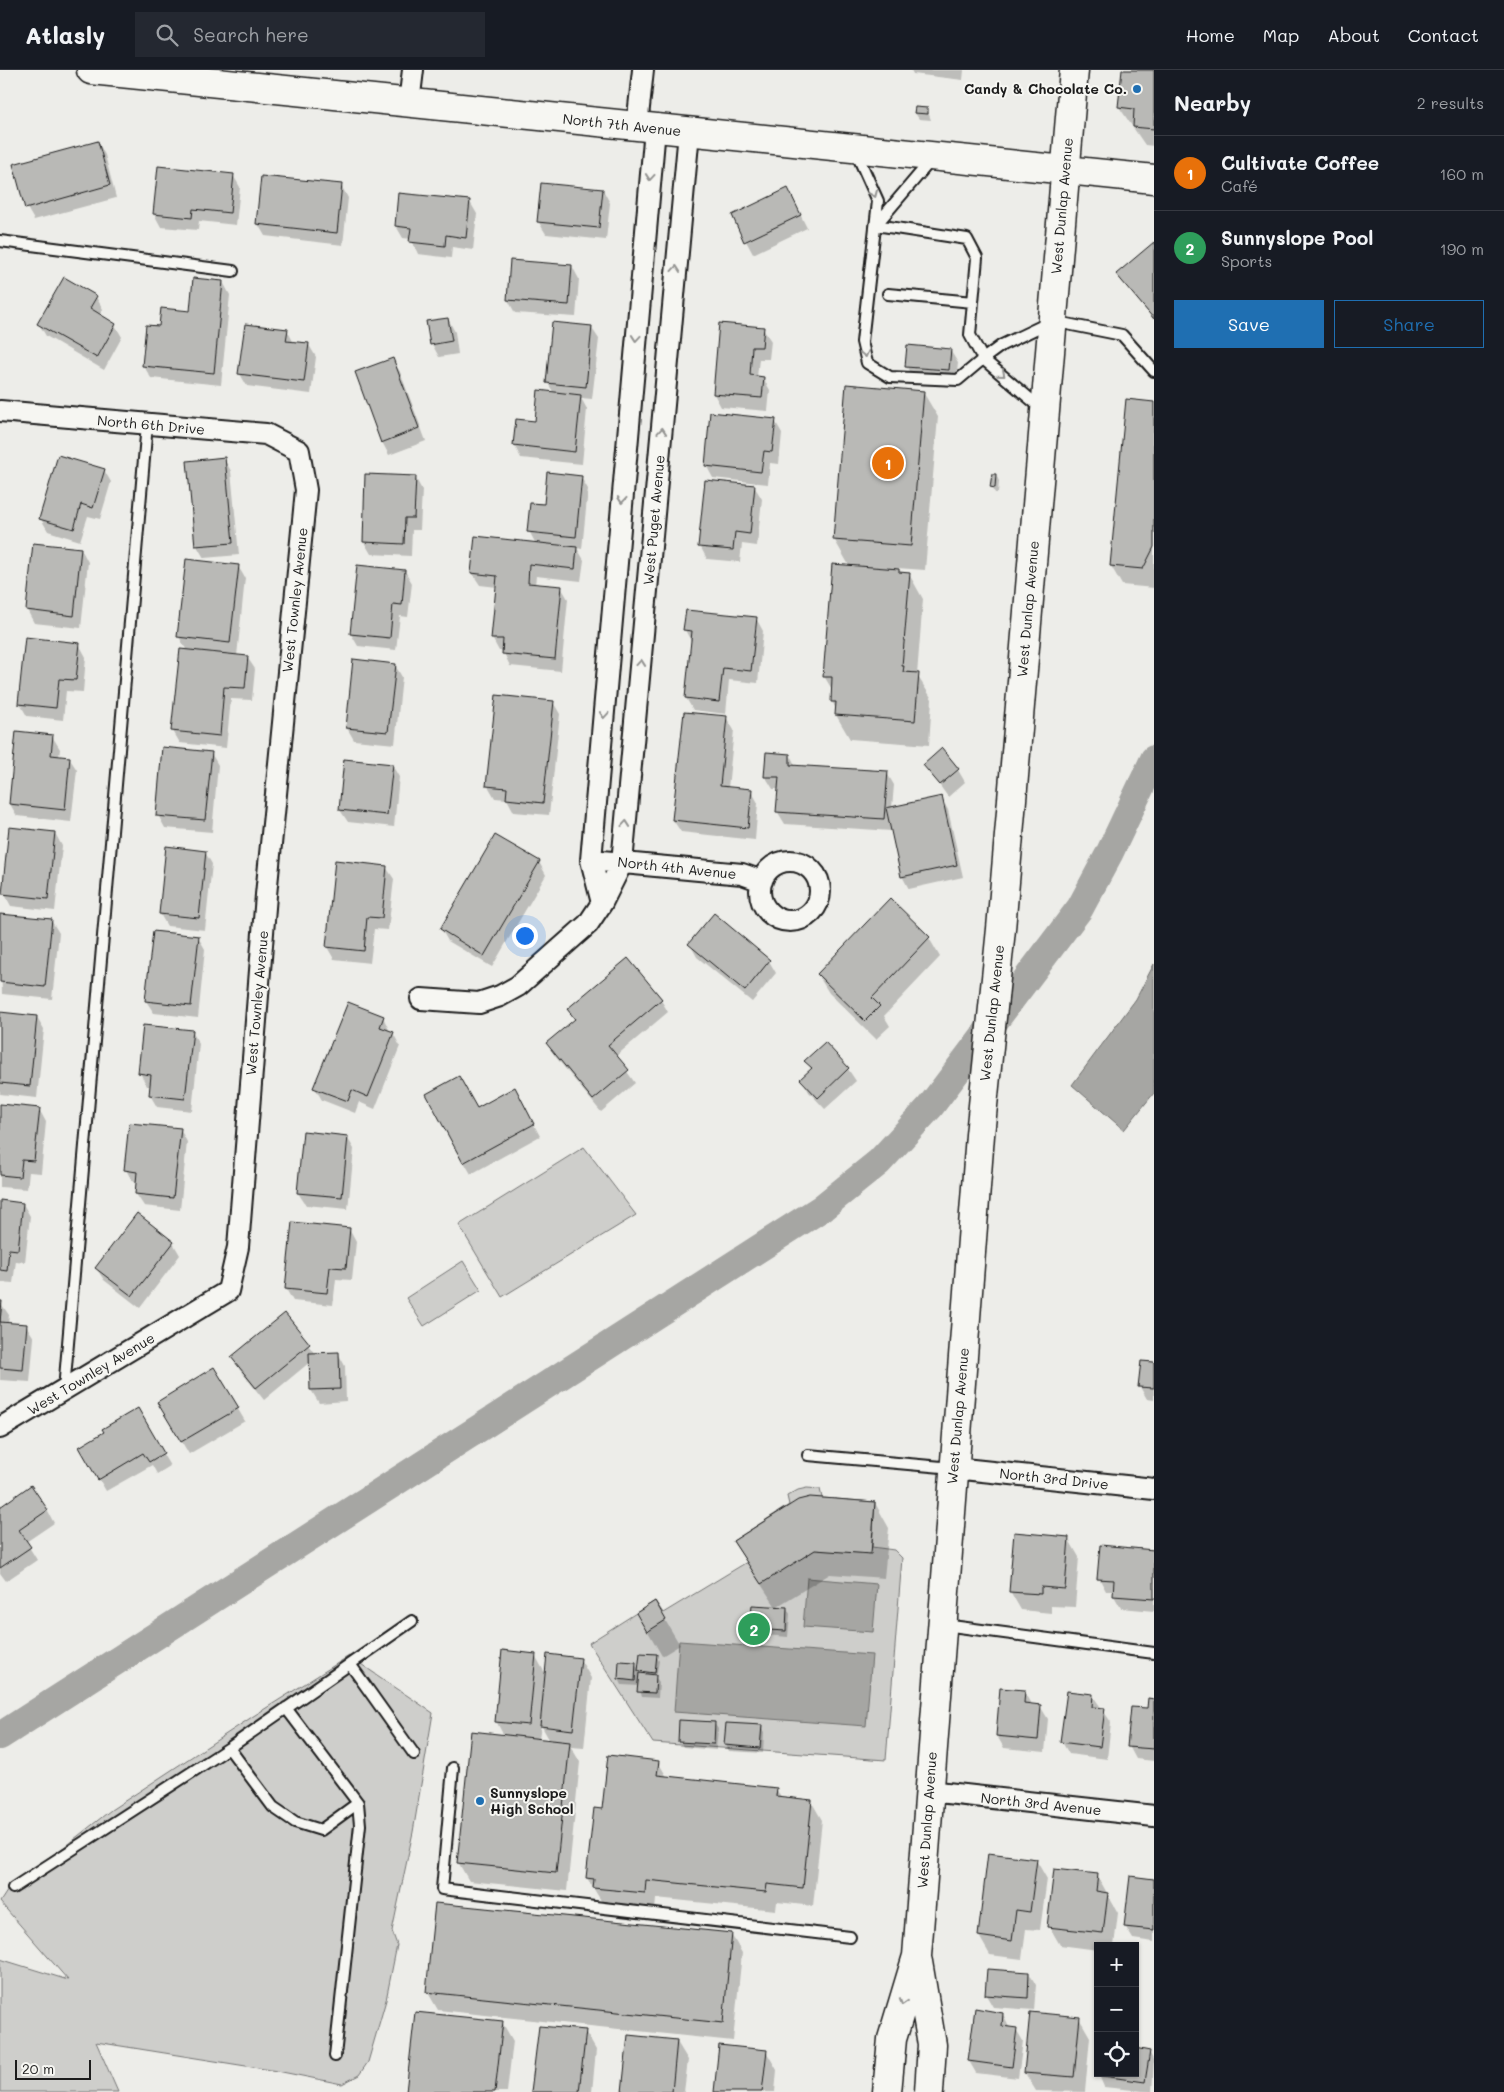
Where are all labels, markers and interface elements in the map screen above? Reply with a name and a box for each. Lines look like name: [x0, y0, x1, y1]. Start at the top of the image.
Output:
search box: [135, 12, 485, 57]
text: Atlasly: [25, 19, 105, 50]
icon: search: [153, 21, 181, 49]
text: Search here: [193, 22, 309, 47]
text: Home: [1186, 23, 1235, 47]
text: Map: [1263, 23, 1299, 47]
text: About: [1327, 23, 1380, 47]
text: Contact: [1408, 23, 1479, 47]
place label: Candy & Chocolate Co.: [964, 79, 1127, 98]
marker: Candy & Chocolate Co.: [1131, 83, 1143, 95]
text: Nearby: [1174, 89, 1251, 116]
text: 2 results: [1417, 92, 1484, 113]
street label: North 7th Avenue: [562, 109, 682, 140]
street label: West Dunlap Avenue: [1046, 137, 1077, 275]
text: Cultivate Coffee: [1221, 150, 1379, 175]
text: 1: [1186, 163, 1194, 184]
text: 160 m: [1439, 163, 1484, 184]
one-way arrow: [645, 173, 656, 181]
text: Café: [1221, 175, 1258, 196]
one-way arrow: [868, 189, 879, 198]
text: Sunnyslope Pool: [1221, 225, 1373, 250]
text: 2: [1186, 238, 1194, 259]
text: 190 m: [1440, 238, 1484, 259]
text: Sports: [1221, 250, 1272, 271]
one-way arrow: [670, 265, 681, 273]
button: Save: [1174, 300, 1324, 348]
button: Share: [1334, 300, 1484, 348]
one-way arrow: [631, 335, 642, 343]
one-way arrow: [859, 350, 870, 359]
one-way arrow: [997, 369, 1006, 378]
street label: North 6th Drive: [96, 410, 206, 439]
one-way arrow: [656, 427, 667, 435]
pin: 1: [872, 444, 904, 482]
street label: West Puget Avenue: [638, 454, 669, 586]
one-way arrow: [617, 497, 628, 505]
street label: West Townley Avenue: [277, 527, 312, 673]
street label: West Dunlap Avenue: [1012, 540, 1043, 678]
one-way arrow: [635, 658, 646, 666]
one-way arrow: [598, 711, 609, 719]
one-way arrow: [620, 820, 631, 828]
street label: North 4th Avenue: [617, 852, 737, 883]
your location: [512, 923, 538, 949]
street label: West Townley Avenue: [241, 930, 272, 1076]
street label: West Dunlap Avenue: [975, 944, 1008, 1082]
street label: West Townley Avenue: [23, 1328, 158, 1419]
street label: West Dunlap Avenue: [942, 1347, 973, 1485]
street label: North 3rd Drive: [998, 1463, 1110, 1494]
pin: 2: [738, 1610, 770, 1648]
street label: West Dunlap Avenue: [912, 1751, 941, 1889]
place label: Sunnyslope High School: [490, 1783, 574, 1818]
street label: North 3rd Avenue: [980, 1788, 1102, 1819]
marker: Sunnyslope High School: [474, 1795, 486, 1807]
map controls: [1094, 1942, 1139, 2077]
button: +: [1094, 1942, 1139, 1987]
button: −: [1094, 1987, 1139, 2032]
one-way arrow: [898, 1998, 908, 2006]
button: locate: [1094, 2032, 1139, 2077]
scale bar: [15, 2057, 91, 2080]
text: 20 m: [22, 2059, 54, 2078]

